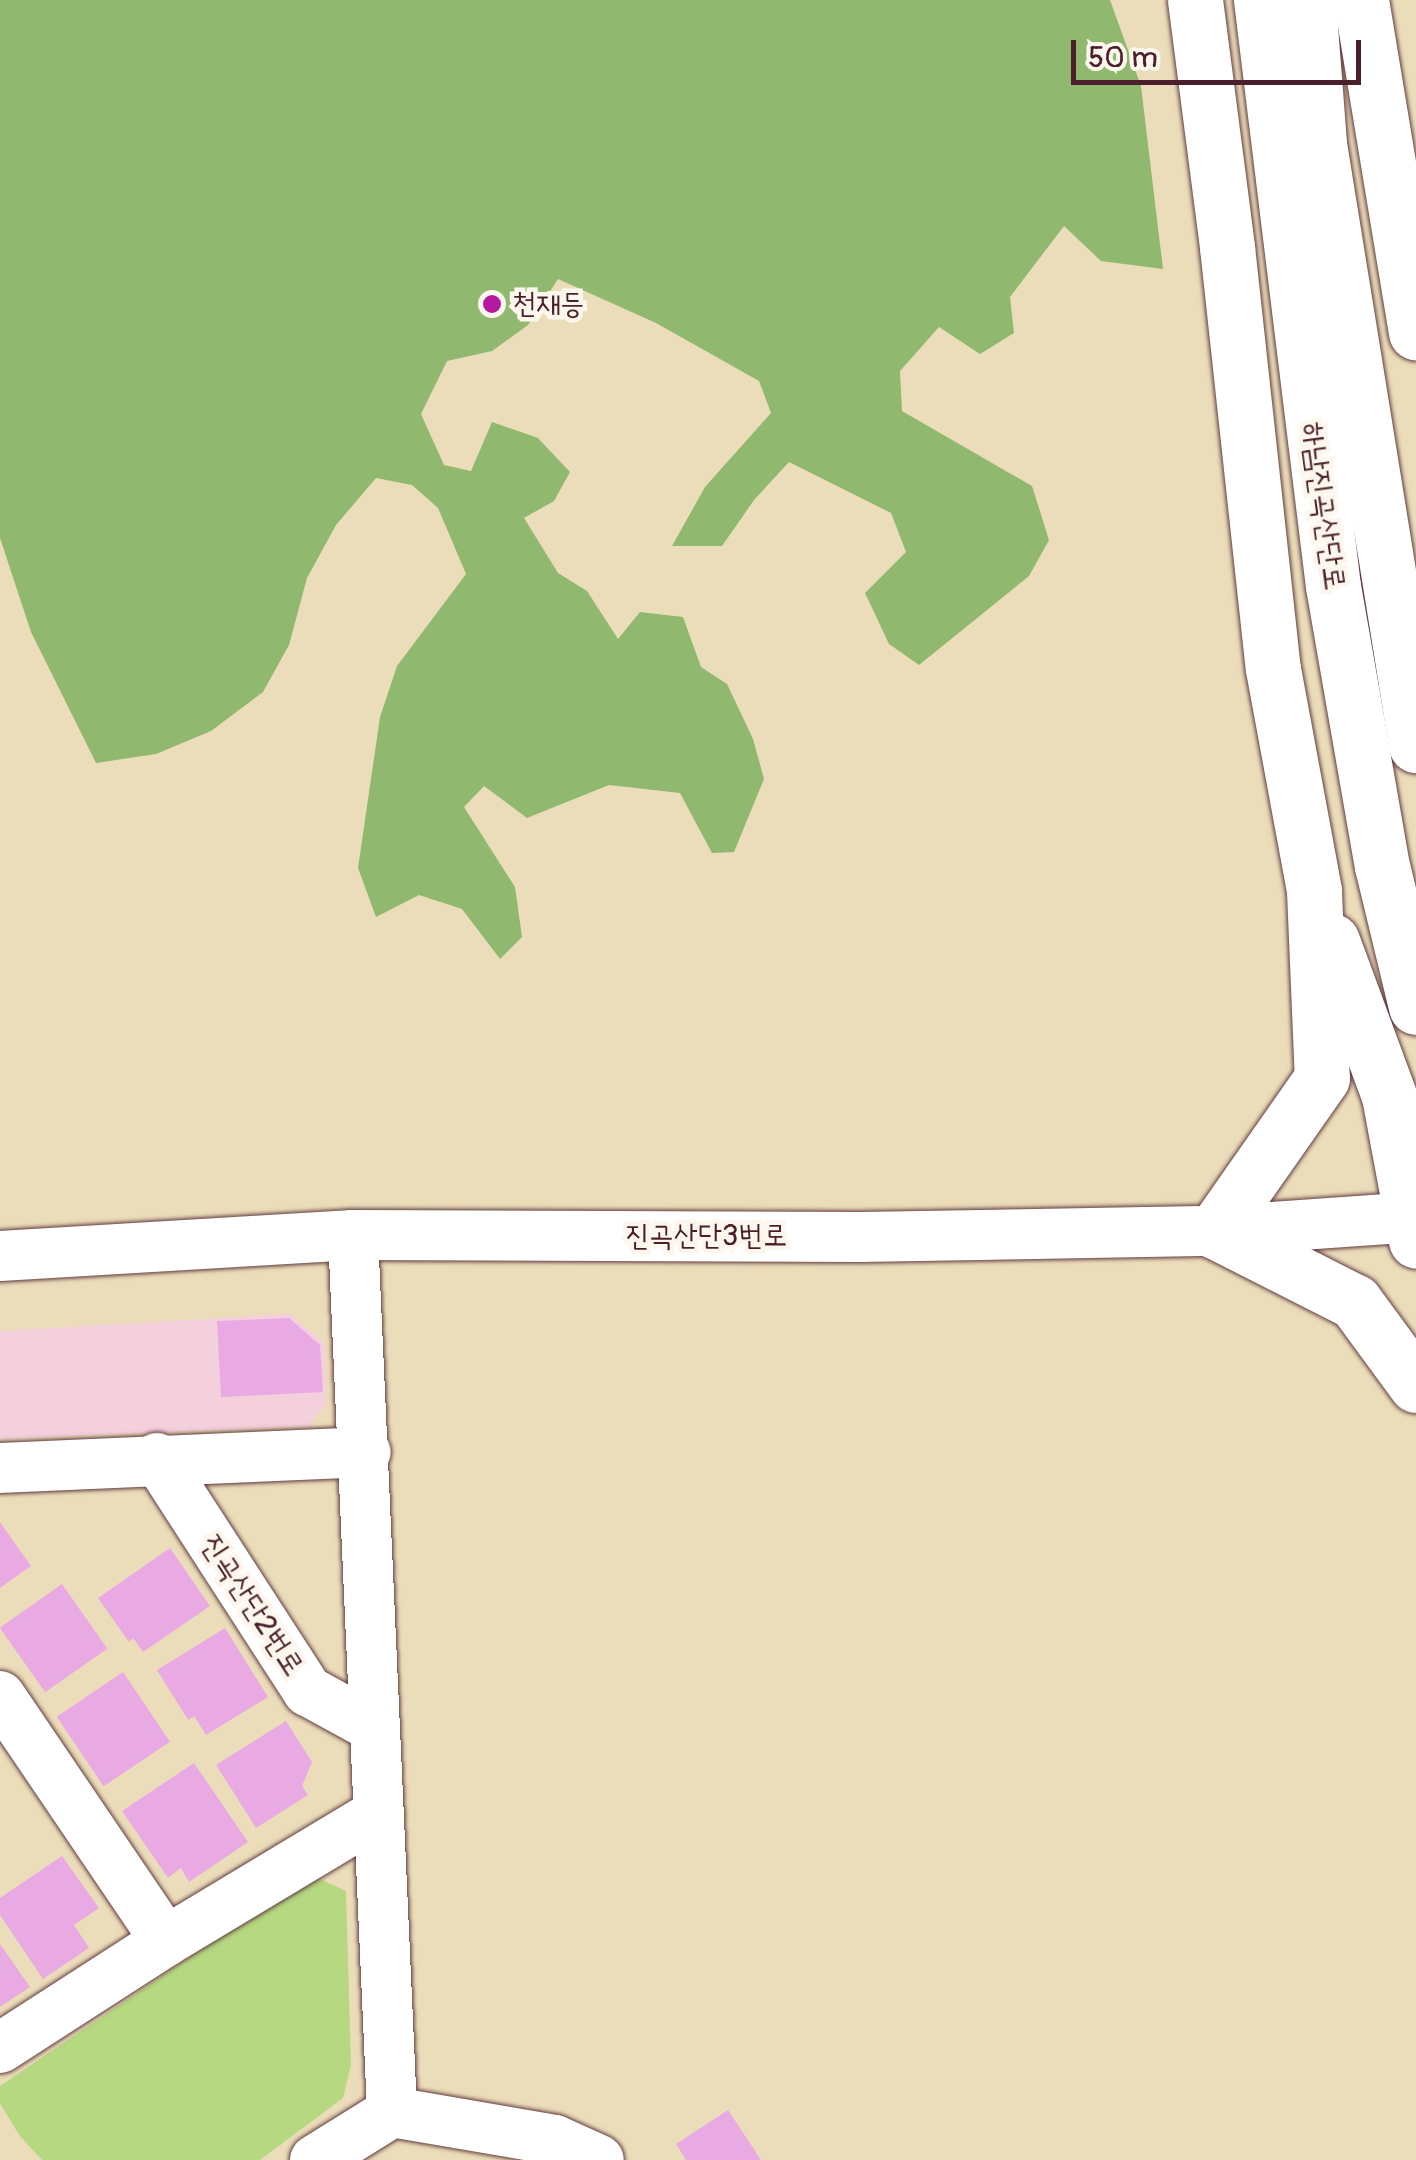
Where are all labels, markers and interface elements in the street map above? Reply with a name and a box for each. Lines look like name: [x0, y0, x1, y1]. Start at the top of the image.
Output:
scale bar: [1076, 20, 1366, 82]
text: 50 m: [1088, 39, 1158, 76]
place label: 천재등: [512, 286, 584, 322]
marker: 천재등: [481, 293, 503, 315]
street label: 하남진곡산단로: [1293, 420, 1353, 592]
street label: 진곡산단3번로: [625, 1218, 787, 1254]
street label: 진곡산단2번로: [193, 1527, 311, 1683]

